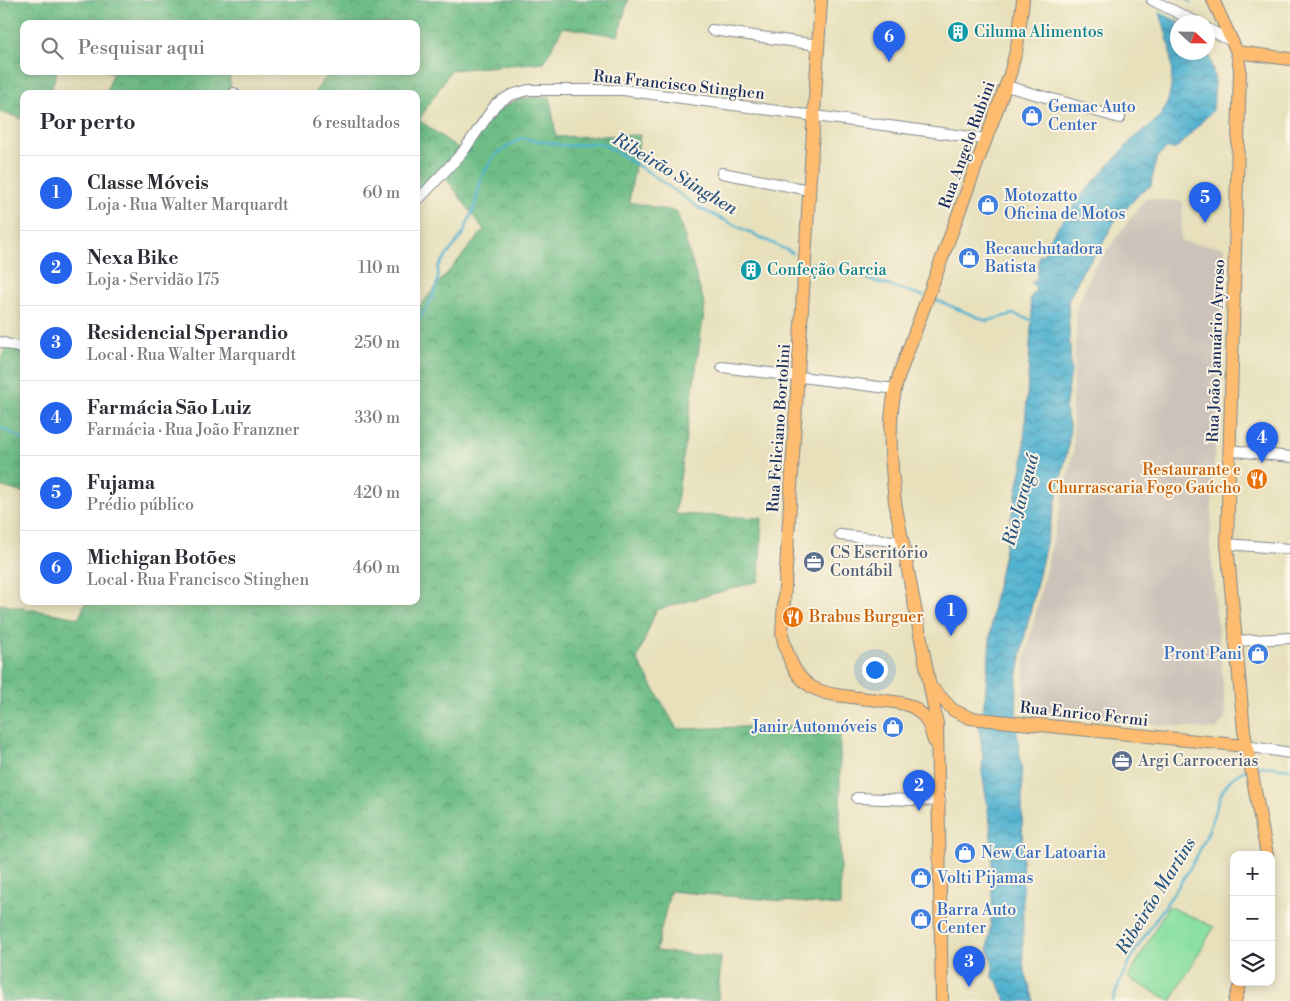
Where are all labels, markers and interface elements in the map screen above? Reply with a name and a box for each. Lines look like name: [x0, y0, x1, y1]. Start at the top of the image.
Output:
north arrow: [1170, 15, 1215, 60]
search box: [20, 20, 420, 75]
building icon: Ciluma Alimentos: [946, 20, 970, 44]
pin: 6: [873, 21, 905, 62]
place label: Ciluma Alimentos: [974, 22, 1104, 42]
icon: search: [38, 34, 66, 62]
text: Pesquisar aqui: [78, 36, 205, 60]
street label: Rua Francisco Stinghen: [592, 66, 766, 104]
street label: Rua Angelo Rubini: [935, 78, 999, 212]
place label: Gemac Auto Center: [1048, 97, 1136, 135]
shop icon: Gemac Auto Center: [1020, 104, 1044, 128]
text: Por perto: [40, 110, 136, 136]
text: 6 resultados: [312, 113, 400, 133]
water label: Ribeirão Stinghen: [608, 127, 742, 221]
text: Classe Móveis: [87, 171, 209, 195]
pin: 5: [1189, 182, 1221, 223]
text: 1: [52, 183, 60, 203]
text: 60 m: [362, 183, 400, 203]
place label: Motozatto Oficina de Motos: [1004, 186, 1126, 224]
shop icon: Motozatto Oficina de Motos: [976, 193, 1000, 217]
text: Loja · Rua Walter Marquardt: [87, 195, 289, 215]
place label: Recauchutadora Batista: [984, 239, 1104, 277]
text: Nexa Bike: [87, 246, 178, 270]
shop icon: Recauchutadora Batista: [957, 246, 981, 270]
text: 2: [51, 258, 61, 278]
text: 110 m: [358, 258, 400, 278]
building icon: Confeção Garcia: [739, 258, 763, 282]
street label: Rua João Januário Ayroso: [1203, 259, 1229, 443]
place label: Confeção Garcia: [767, 260, 888, 280]
text: Loja · Servidão 175: [87, 270, 219, 290]
text: Residencial Sperandio: [87, 321, 288, 345]
text: 3: [51, 333, 61, 353]
text: 250 m: [354, 333, 400, 353]
street label: Rua Feliciano Bortolini: [763, 343, 795, 513]
text: Local · Rua Walter Marquardt: [87, 345, 296, 365]
text: Farmácia São Luiz: [87, 396, 251, 420]
text: 4: [51, 408, 61, 428]
text: 330 m: [354, 408, 400, 428]
text: Farmácia · Rua João Franzner: [87, 420, 299, 440]
pin: 4: [1246, 422, 1278, 463]
water label: Rio Jaraguá: [997, 450, 1045, 550]
place label: Restaurante e Churrascaria Fogo Gaúcho: [1048, 460, 1241, 498]
restaurant icon: Restaurante e Churrascaria Fogo Gaúcho: [1245, 467, 1269, 491]
text: Fujama: [87, 471, 155, 495]
text: 5: [51, 483, 61, 503]
text: 420 m: [353, 483, 400, 503]
text: Prédio público: [87, 495, 194, 515]
place label: CS Escritório Contábil: [830, 543, 928, 581]
text: Michigan Botões: [87, 546, 236, 570]
office icon: CS Escritório Contábil: [802, 550, 826, 574]
text: 6: [51, 558, 61, 578]
text: 460 m: [353, 558, 400, 578]
text: Local · Rua Francisco Stinghen: [87, 570, 309, 590]
pin: 1: [935, 595, 967, 636]
restaurant icon: Brabus Burguer: [781, 605, 805, 629]
place label: Brabus Burguer: [808, 607, 923, 627]
shop icon: Pront Pani: [1246, 642, 1270, 666]
place label: Pront Pani: [1164, 644, 1242, 664]
your location: [862, 657, 888, 683]
street label: Rua Enrico Fermi: [1019, 697, 1149, 731]
shop icon: Janir Automóveis: [881, 715, 905, 739]
place label: Janir Automóveis: [751, 717, 877, 737]
office icon: Argi Carrocerias: [1110, 749, 1134, 773]
place label: Argi Carrocerias: [1137, 751, 1258, 771]
pin: 2: [903, 770, 935, 811]
water label: Ribeirão Martins: [1110, 833, 1201, 960]
shop icon: New Car Latoaria: [953, 841, 977, 865]
place label: New Car Latoaria: [981, 843, 1107, 863]
map controls: [1230, 851, 1275, 986]
button: +: [1230, 851, 1275, 896]
shop icon: Volti Pijamas: [909, 866, 933, 890]
place label: Volti Pijamas: [936, 868, 1033, 888]
button: −: [1230, 896, 1275, 941]
place label: Barra Auto Center: [936, 900, 1016, 938]
shop icon: Barra Auto Center: [909, 907, 933, 931]
button: layers: [1230, 941, 1275, 986]
pin: 3: [953, 946, 985, 987]

